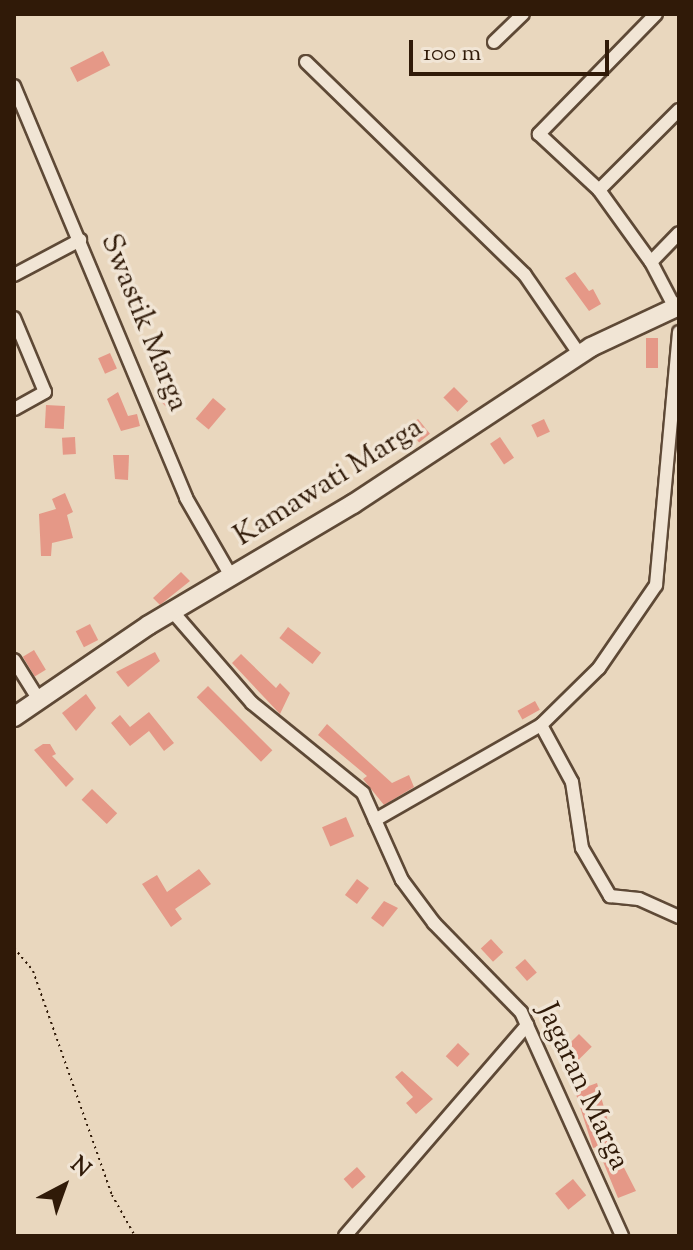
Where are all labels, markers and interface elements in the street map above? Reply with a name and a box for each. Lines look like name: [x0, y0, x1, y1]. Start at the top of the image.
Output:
scale bar: [413, 24, 613, 74]
text: 100 m: [423, 37, 481, 71]
street label: Swastik Marga: [91, 229, 195, 417]
street label: Kamawati Marga: [228, 411, 430, 555]
street label: Jagaran Marga: [528, 998, 636, 1176]
north arrow: [24, 1146, 104, 1226]
text: N: [63, 1150, 97, 1186]

